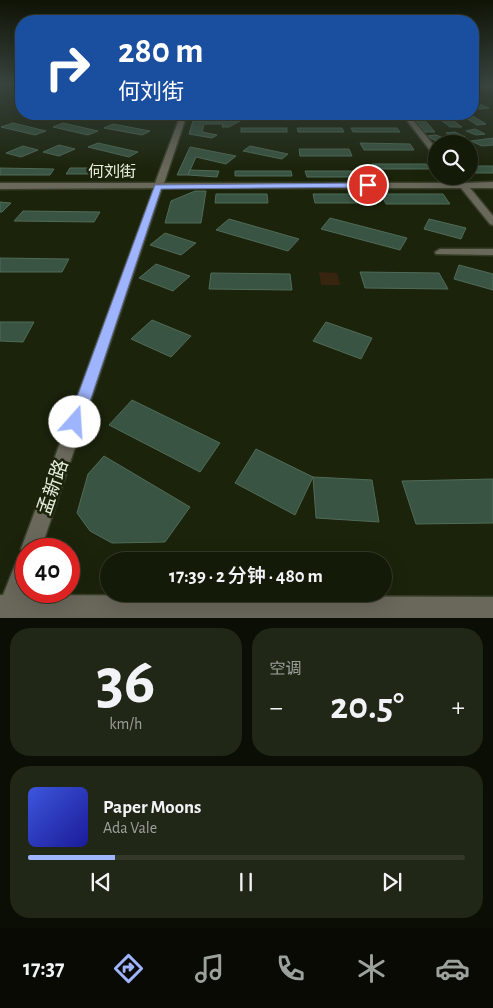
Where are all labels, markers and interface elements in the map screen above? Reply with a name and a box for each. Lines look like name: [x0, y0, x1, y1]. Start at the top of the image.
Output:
text: 280 m: [118, 34, 204, 69]
icon: right: [35, 35, 100, 100]
text: 何刘街: [118, 81, 184, 103]
map controls: [428, 135, 478, 185]
button: search: [428, 135, 478, 185]
street label: 何刘街: [88, 163, 136, 180]
pin: [347, 164, 389, 206]
icon: arrive: [354, 171, 382, 199]
position arrow: [48, 395, 100, 447]
street label: 孟新路: [33, 457, 72, 518]
speed limit sign: 40: [15, 538, 80, 603]
text: 17:39 · 2 分钟 · 480 m: [169, 567, 323, 586]
text: 36: [96, 650, 155, 715]
text: 空调: [270, 661, 302, 677]
text: 20.5°: [330, 688, 404, 726]
text: −: [270, 694, 283, 722]
text: +: [452, 694, 465, 722]
text: km/h: [109, 716, 142, 732]
text: Paper Moons: [103, 798, 201, 817]
text: Ada Vale: [103, 820, 157, 836]
icon: previous: [87, 868, 115, 896]
icon: pause: [232, 868, 260, 896]
icon: next: [378, 868, 406, 896]
icon: directions: [111, 951, 146, 986]
icon: music: [192, 951, 227, 986]
icon: phone: [273, 951, 308, 986]
icon: climate: [354, 951, 389, 986]
icon: car: [435, 951, 470, 986]
text: 17:37: [23, 957, 64, 979]

